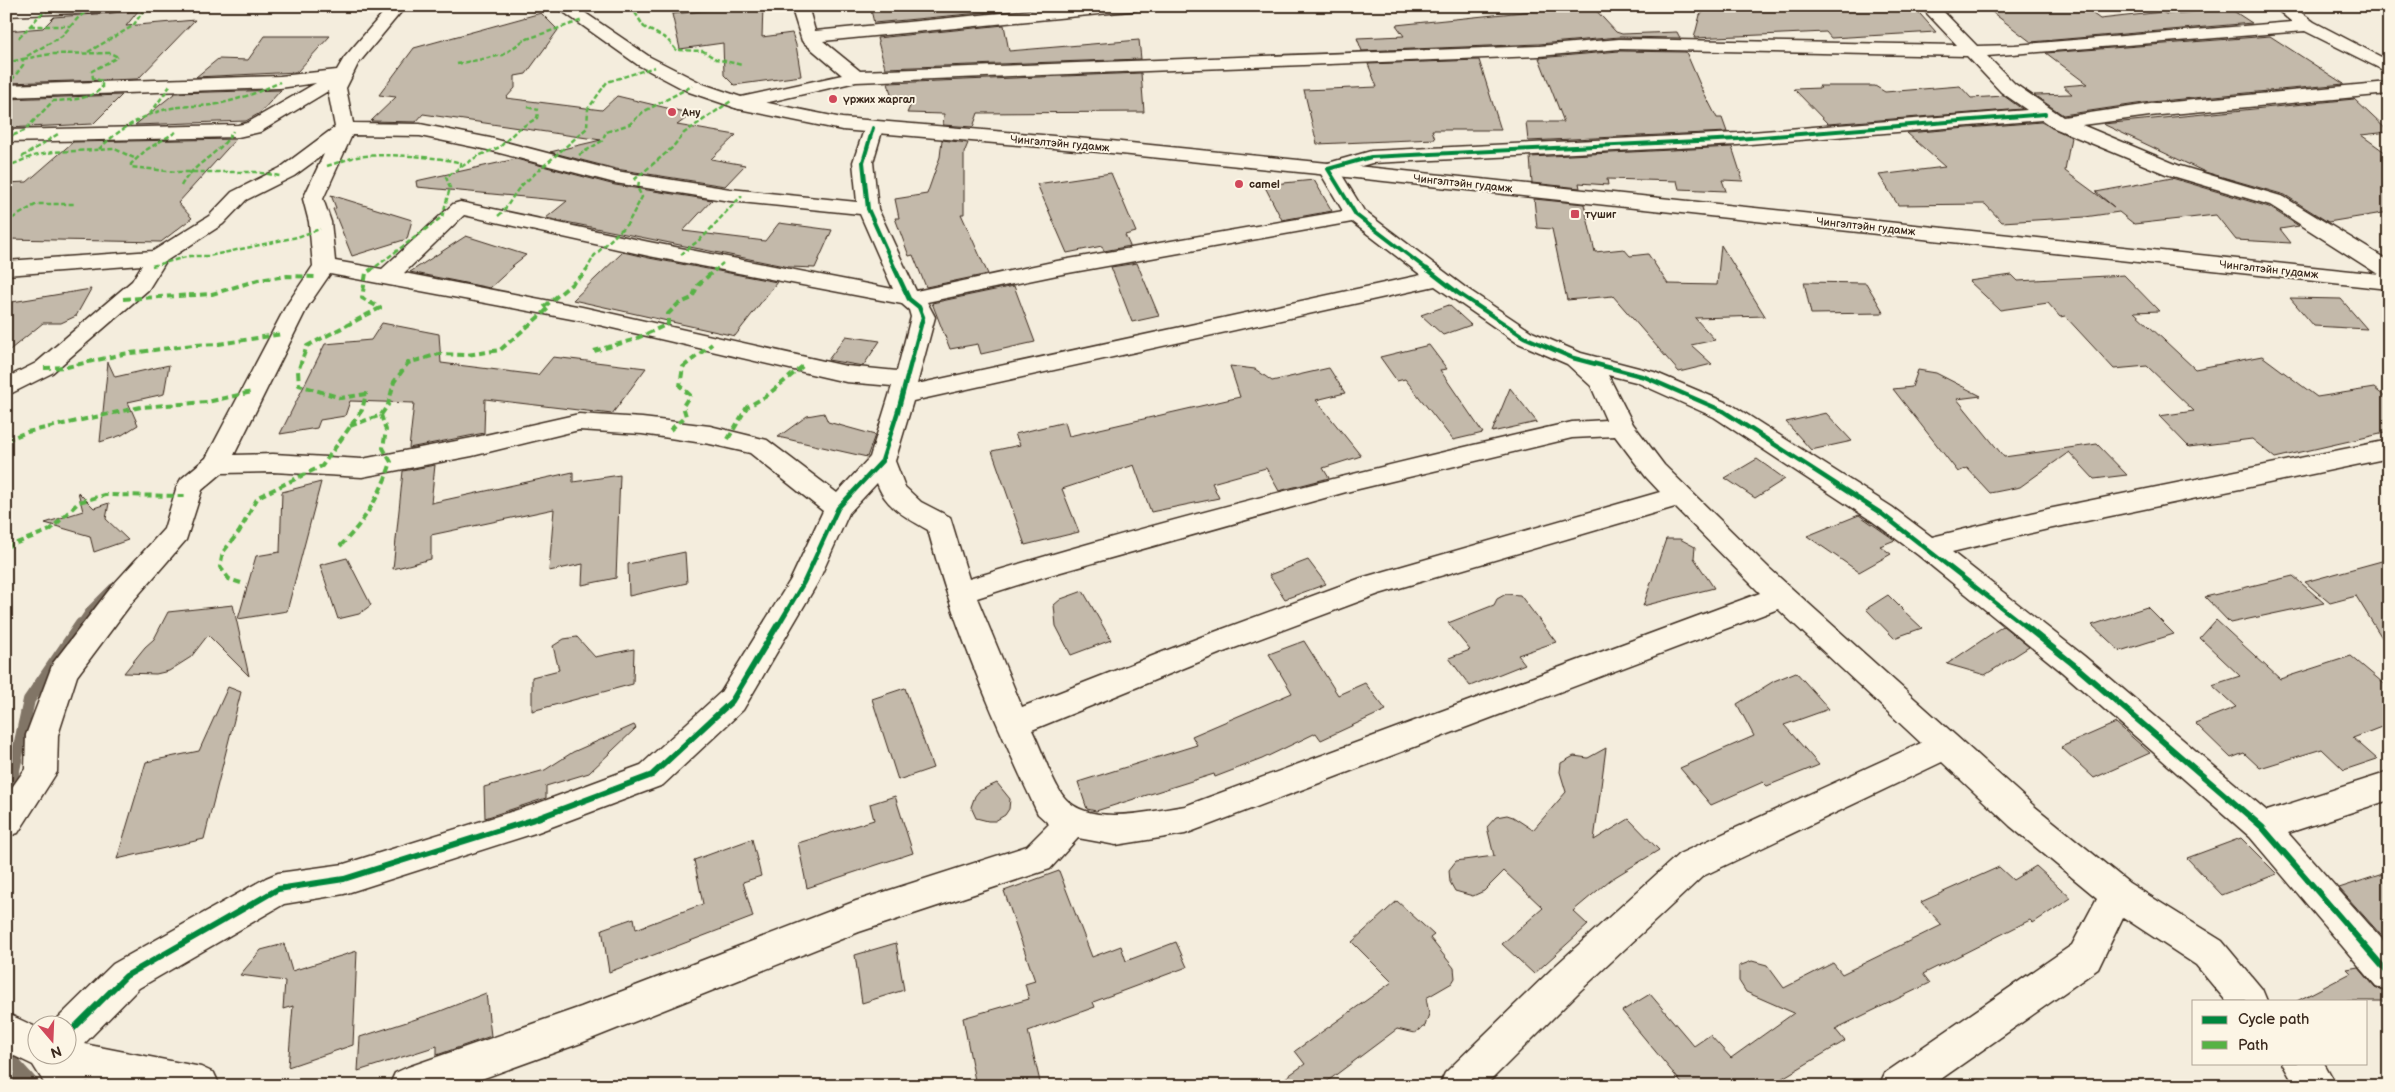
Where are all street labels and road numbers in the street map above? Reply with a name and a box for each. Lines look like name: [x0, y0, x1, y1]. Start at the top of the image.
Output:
street label: Чингэлтэйн гудамж: [1010, 133, 1110, 154]
street label: Чингэлтэйн гудамж: [1413, 172, 1513, 195]
street label: Чингэлтэйн гудамж: [1816, 215, 1916, 238]
street label: Чингэлтэйн гудамж: [2219, 258, 2319, 281]

